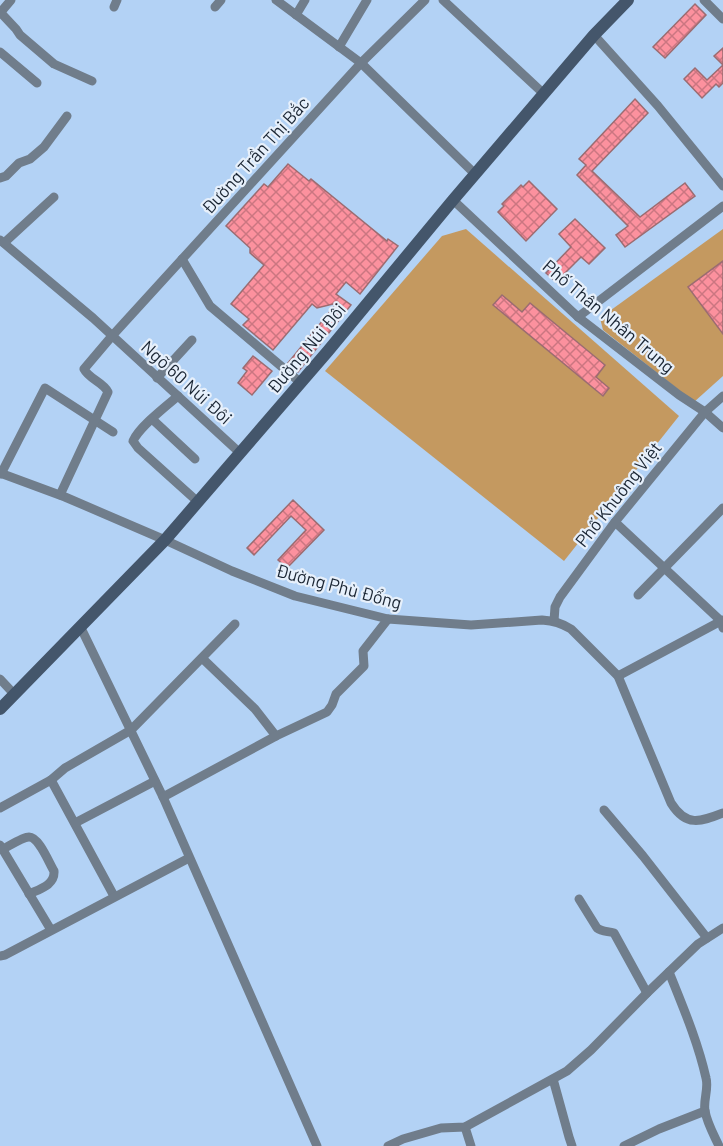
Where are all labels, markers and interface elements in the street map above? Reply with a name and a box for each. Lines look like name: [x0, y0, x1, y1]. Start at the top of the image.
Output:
street label: Đường Trần Thị Bắc: [197, 92, 313, 218]
street label: Phố Thân Nhân Trung: [539, 255, 679, 377]
street label: Đường Núi Đôi: [262, 298, 350, 398]
street label: Ngõ 60 Núi Đôi: [137, 335, 237, 429]
street label: Phố Khuông Việt: [570, 437, 666, 551]
street label: Đường Phù Đổng: [274, 559, 404, 613]

